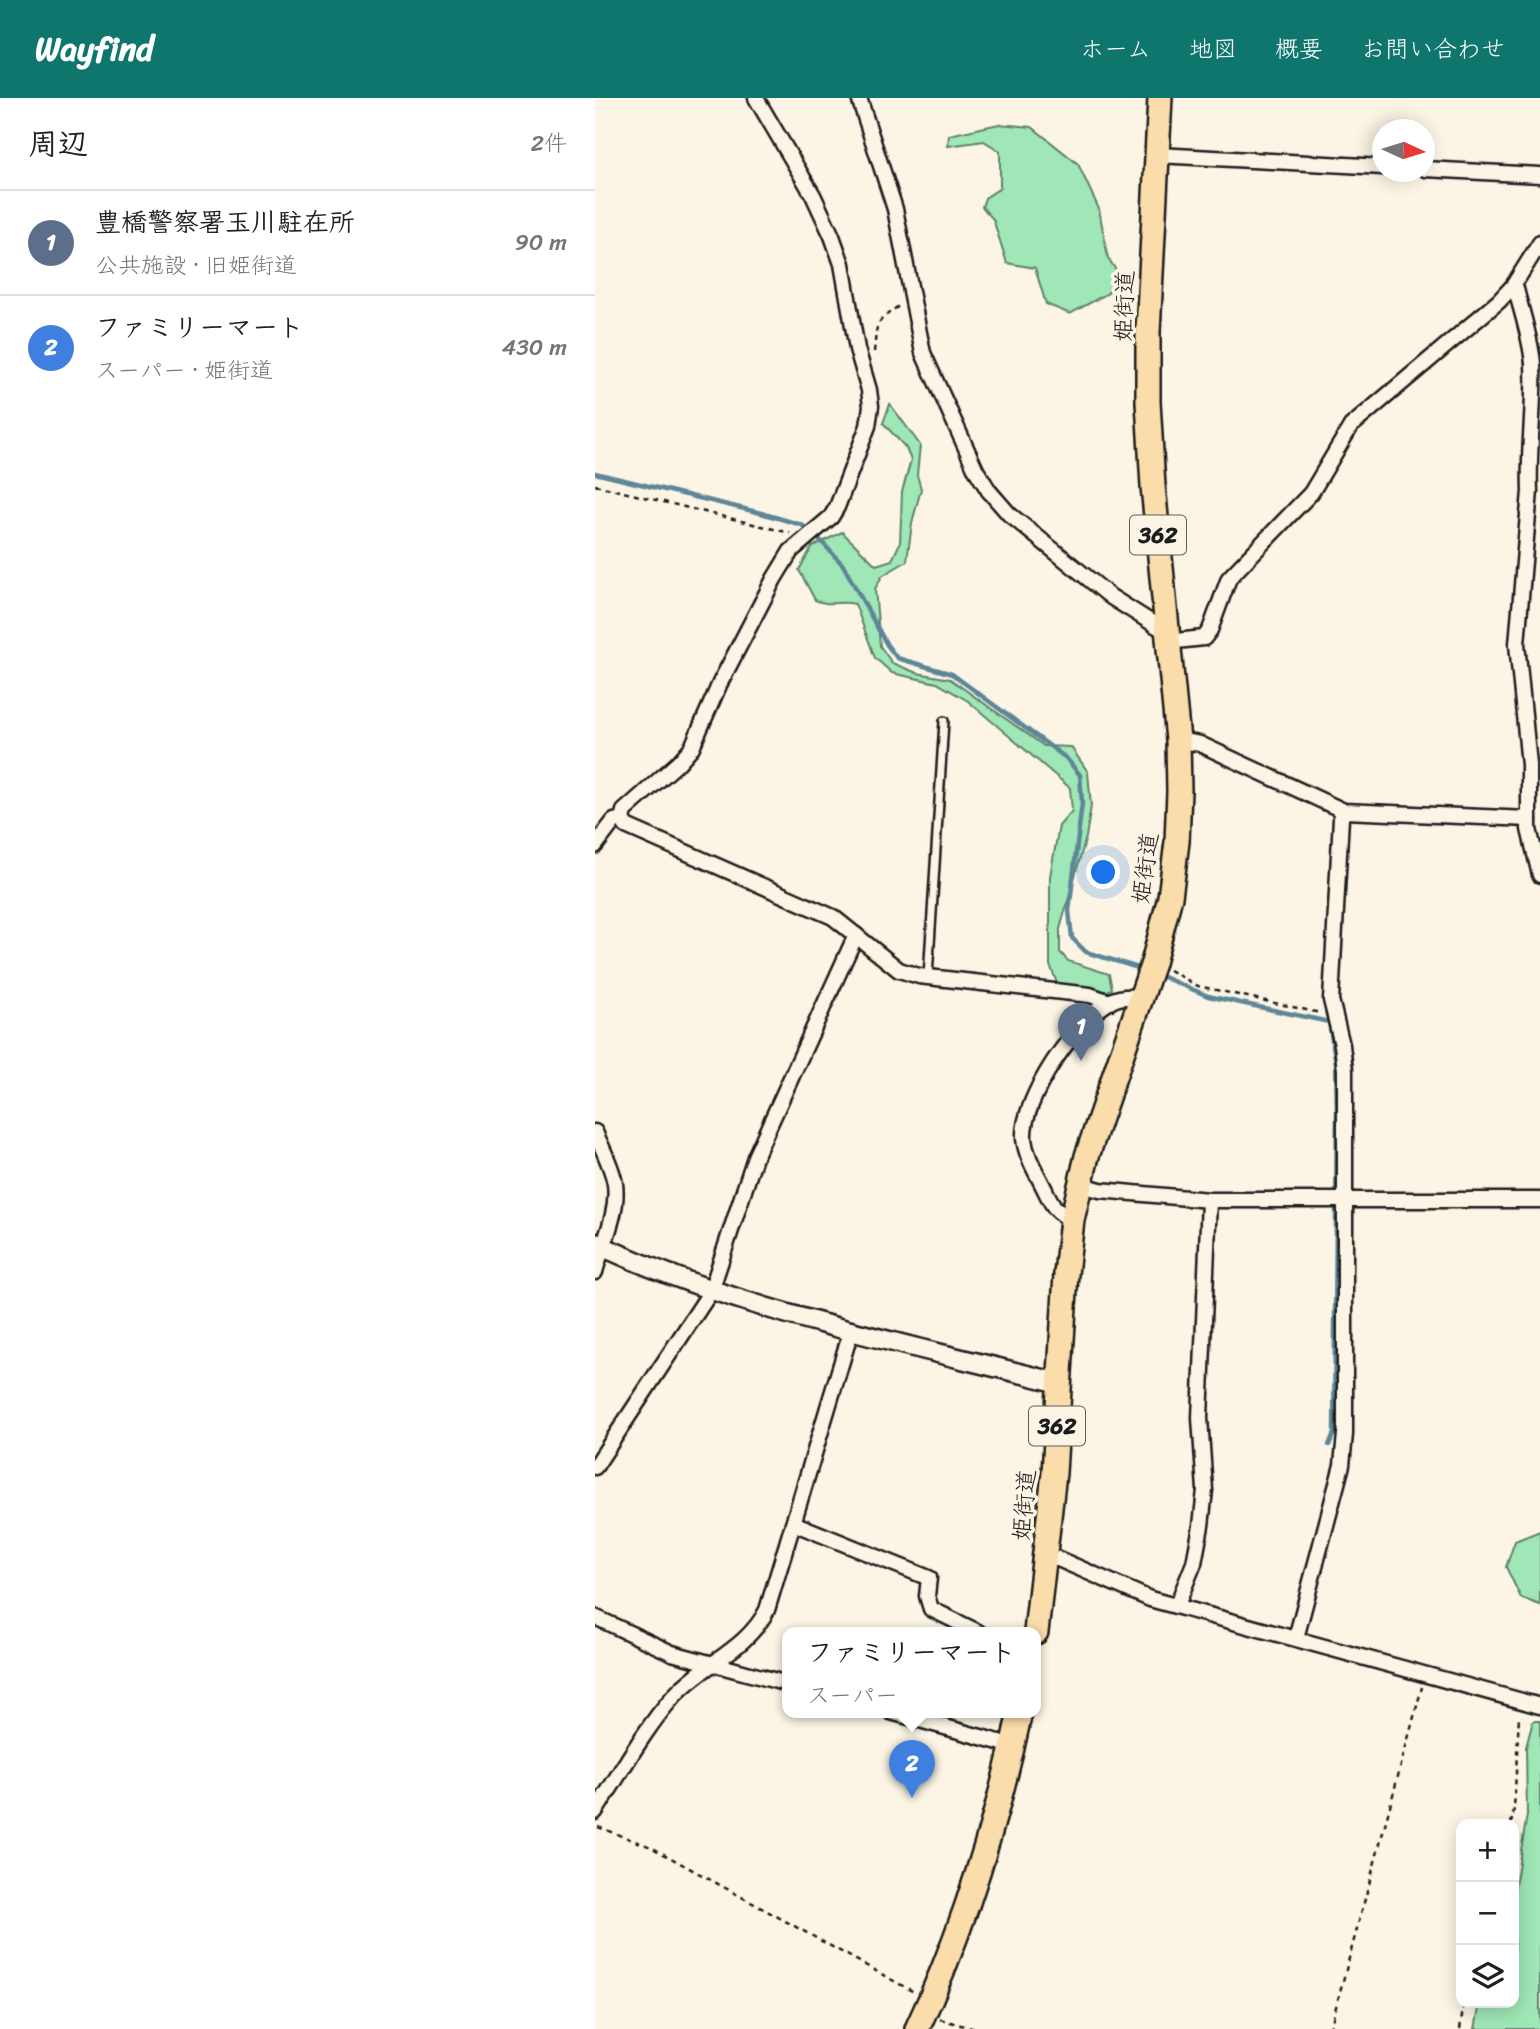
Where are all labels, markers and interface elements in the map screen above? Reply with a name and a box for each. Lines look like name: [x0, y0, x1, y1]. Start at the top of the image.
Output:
text: Wayfind: [35, 20, 154, 78]
text: ホーム: [1080, 28, 1151, 70]
text: 地図: [1189, 28, 1237, 70]
text: 概要: [1275, 28, 1323, 70]
text: お問い合わせ: [1361, 28, 1505, 70]
text: 周辺: [28, 117, 88, 171]
north arrow: [1372, 119, 1435, 182]
text: 2件: [531, 123, 567, 164]
text: 豊橋警察署玉川駐在所: [95, 199, 355, 245]
text: 1: [46, 222, 56, 263]
text: 90 m: [515, 222, 567, 263]
text: 公共施設 · 旧姫街道: [95, 245, 297, 286]
street label: 姫街道: [1102, 269, 1146, 343]
text: ファミリーマート: [95, 304, 304, 350]
text: 2: [44, 327, 58, 368]
text: 430 m: [502, 327, 567, 368]
text: スーパー · 姫街道: [95, 350, 273, 391]
road number: 362: [1130, 516, 1186, 555]
street label: 姫街道: [1119, 829, 1171, 907]
your location: [1086, 855, 1120, 889]
pin: 1: [1058, 1003, 1104, 1061]
road number: 362: [1029, 1406, 1085, 1446]
street label: 姫街道: [1000, 1467, 1048, 1543]
popup: [782, 1627, 1041, 1718]
text: ファミリーマート: [807, 1629, 1016, 1675]
text: スーパー: [807, 1675, 898, 1716]
pin: 2: [889, 1740, 935, 1798]
map controls: [1456, 1819, 1519, 2008]
button: +: [1456, 1819, 1519, 1882]
button: −: [1456, 1882, 1519, 1945]
button: layers: [1456, 1945, 1519, 2008]

